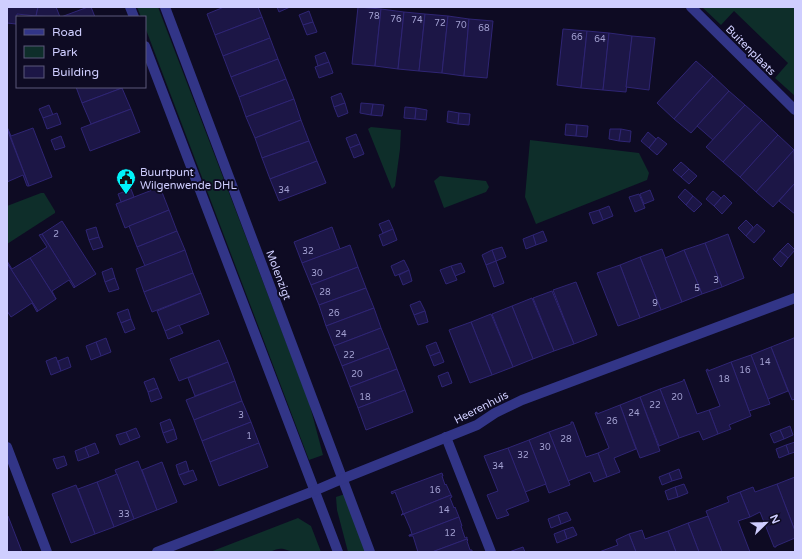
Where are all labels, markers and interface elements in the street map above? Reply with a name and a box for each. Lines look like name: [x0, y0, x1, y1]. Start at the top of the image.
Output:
house number: 78: [368, 11, 380, 22]
house number: 76: [390, 14, 402, 25]
house number: 74: [411, 15, 423, 26]
legend: [16, 16, 146, 88]
house number: 72: [434, 18, 446, 29]
house number: 70: [455, 20, 467, 31]
house number: 68: [478, 23, 490, 34]
street label: Buitenplaats: [723, 23, 778, 78]
text: Road: [52, 25, 82, 39]
house number: 66: [571, 32, 583, 43]
house number: 64: [594, 34, 606, 45]
text: Park: [52, 45, 78, 59]
text: Building: [52, 65, 99, 79]
place label: Buurtpunt Wilgenwende DHL: [140, 166, 237, 192]
public building icon: Buurtpunt Wilgenwende DHL: [115, 167, 137, 195]
house number: 34: [278, 185, 290, 196]
house number: 2: [53, 229, 59, 240]
house number: 32: [302, 246, 314, 257]
street label: Molenzigt: [263, 248, 294, 302]
house number: 30: [311, 268, 323, 279]
house number: 3: [713, 275, 719, 286]
house number: 5: [694, 283, 700, 294]
house number: 28: [319, 287, 331, 298]
house number: 9: [652, 298, 658, 309]
house number: 26: [328, 308, 340, 319]
house number: 24: [335, 329, 347, 340]
house number: 22: [343, 350, 355, 361]
house number: 14: [759, 357, 771, 368]
house number: 16: [739, 365, 751, 376]
house number: 20: [351, 369, 363, 380]
house number: 18: [718, 374, 730, 385]
street label: Heerenhuis: [452, 388, 510, 427]
house number: 18: [359, 392, 371, 403]
house number: 20: [671, 392, 683, 403]
house number: 22: [649, 400, 661, 411]
house number: 24: [628, 408, 640, 419]
house number: 3: [238, 410, 244, 421]
house number: 26: [606, 416, 618, 427]
house number: 1: [246, 431, 252, 442]
house number: 28: [560, 434, 572, 445]
house number: 30: [539, 442, 551, 453]
house number: 32: [517, 450, 529, 461]
house number: 34: [492, 461, 504, 472]
house number: 16: [429, 485, 441, 496]
north arrow: [746, 503, 786, 543]
house number: 14: [438, 505, 450, 516]
house number: 33: [118, 509, 130, 520]
text: N: [767, 513, 782, 526]
house number: 12: [444, 528, 456, 539]

